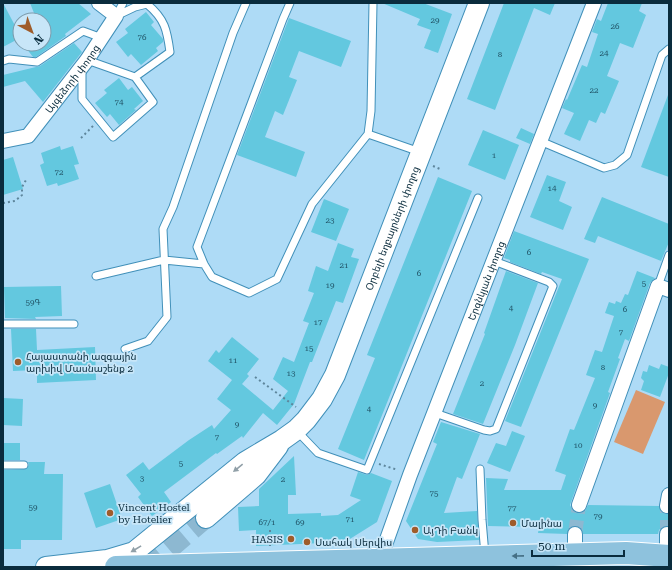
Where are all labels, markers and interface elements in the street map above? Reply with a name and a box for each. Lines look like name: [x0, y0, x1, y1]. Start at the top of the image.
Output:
north arrow: [12, 12, 52, 52]
house number: 29: [431, 16, 440, 25]
house number: 26: [611, 22, 620, 31]
text: N: [30, 31, 46, 47]
house number: 76: [138, 33, 147, 42]
street label: Այգեձորի փողոց: [43, 42, 102, 115]
house number: 24: [600, 49, 609, 58]
house number: 8: [498, 50, 503, 59]
house number: 22: [590, 86, 599, 95]
house number: 74: [115, 98, 124, 107]
house number: 1: [492, 151, 497, 160]
street label: Օրբելի եղբայրների փողոց: [363, 165, 421, 292]
house number: 72: [55, 168, 64, 177]
house number: 14: [548, 184, 557, 193]
house number: 23: [326, 216, 335, 225]
street label: Երզնկյան փողոց: [466, 239, 507, 322]
house number: 6: [527, 248, 532, 257]
house number: 21: [340, 261, 349, 270]
house number: 6: [417, 269, 422, 278]
house number: 5: [642, 279, 647, 288]
house number: 19: [326, 281, 335, 290]
house number: 59Գ: [25, 298, 41, 307]
house number: 4: [509, 304, 514, 313]
house number: 6: [623, 305, 628, 314]
house number: 17: [314, 318, 323, 327]
house number: 7: [619, 328, 624, 337]
house number: 15: [305, 344, 314, 353]
place label: Հայաստանի ազգային արխիվ Մասնաշենք 2: [26, 351, 136, 374]
house number: 11: [229, 356, 238, 365]
marker: Հայաստանի ազգային արխիվ Մասնաշենք 2: [13, 357, 23, 367]
house number: 8: [601, 363, 606, 372]
house number: 13: [287, 369, 296, 378]
house number: 2: [480, 379, 485, 388]
house number: 9: [593, 401, 598, 410]
house number: 4: [367, 405, 372, 414]
house number: 9: [235, 420, 240, 429]
house number: 7: [215, 433, 220, 442]
house number: 10: [574, 441, 583, 450]
house number: 5: [179, 459, 184, 468]
one-way arrow: [232, 463, 243, 472]
house number: 3: [140, 474, 145, 483]
house number: 2: [281, 475, 286, 484]
house number: 75: [430, 489, 439, 498]
place label: Vincent Hostel by Hotelier: [118, 502, 190, 525]
house number: 59: [29, 503, 38, 512]
house number: 77: [508, 504, 517, 513]
marker: Vincent Hostel by Hotelier: [105, 508, 115, 518]
house number: 79: [594, 512, 603, 521]
house number: 71: [346, 515, 355, 524]
house number: 67/1: [259, 518, 276, 527]
house number: 69: [296, 518, 305, 527]
marker: Մալինա: [508, 518, 518, 528]
place label: Մալինա: [521, 518, 562, 529]
marker: ԱյԴի Բանկ: [410, 525, 420, 535]
place label: ԱյԴի Բանկ: [423, 525, 478, 536]
scale bar: [532, 532, 624, 558]
place label: HASIS: [251, 534, 283, 545]
marker: HASIS: [286, 534, 296, 544]
marker: Սահակ Սերվիս: [302, 537, 312, 547]
place label: Սահակ Սերվիս: [315, 537, 392, 548]
text: 50 m: [538, 539, 565, 553]
one-way arrow: [131, 546, 142, 553]
one-way arrow: [511, 553, 524, 559]

